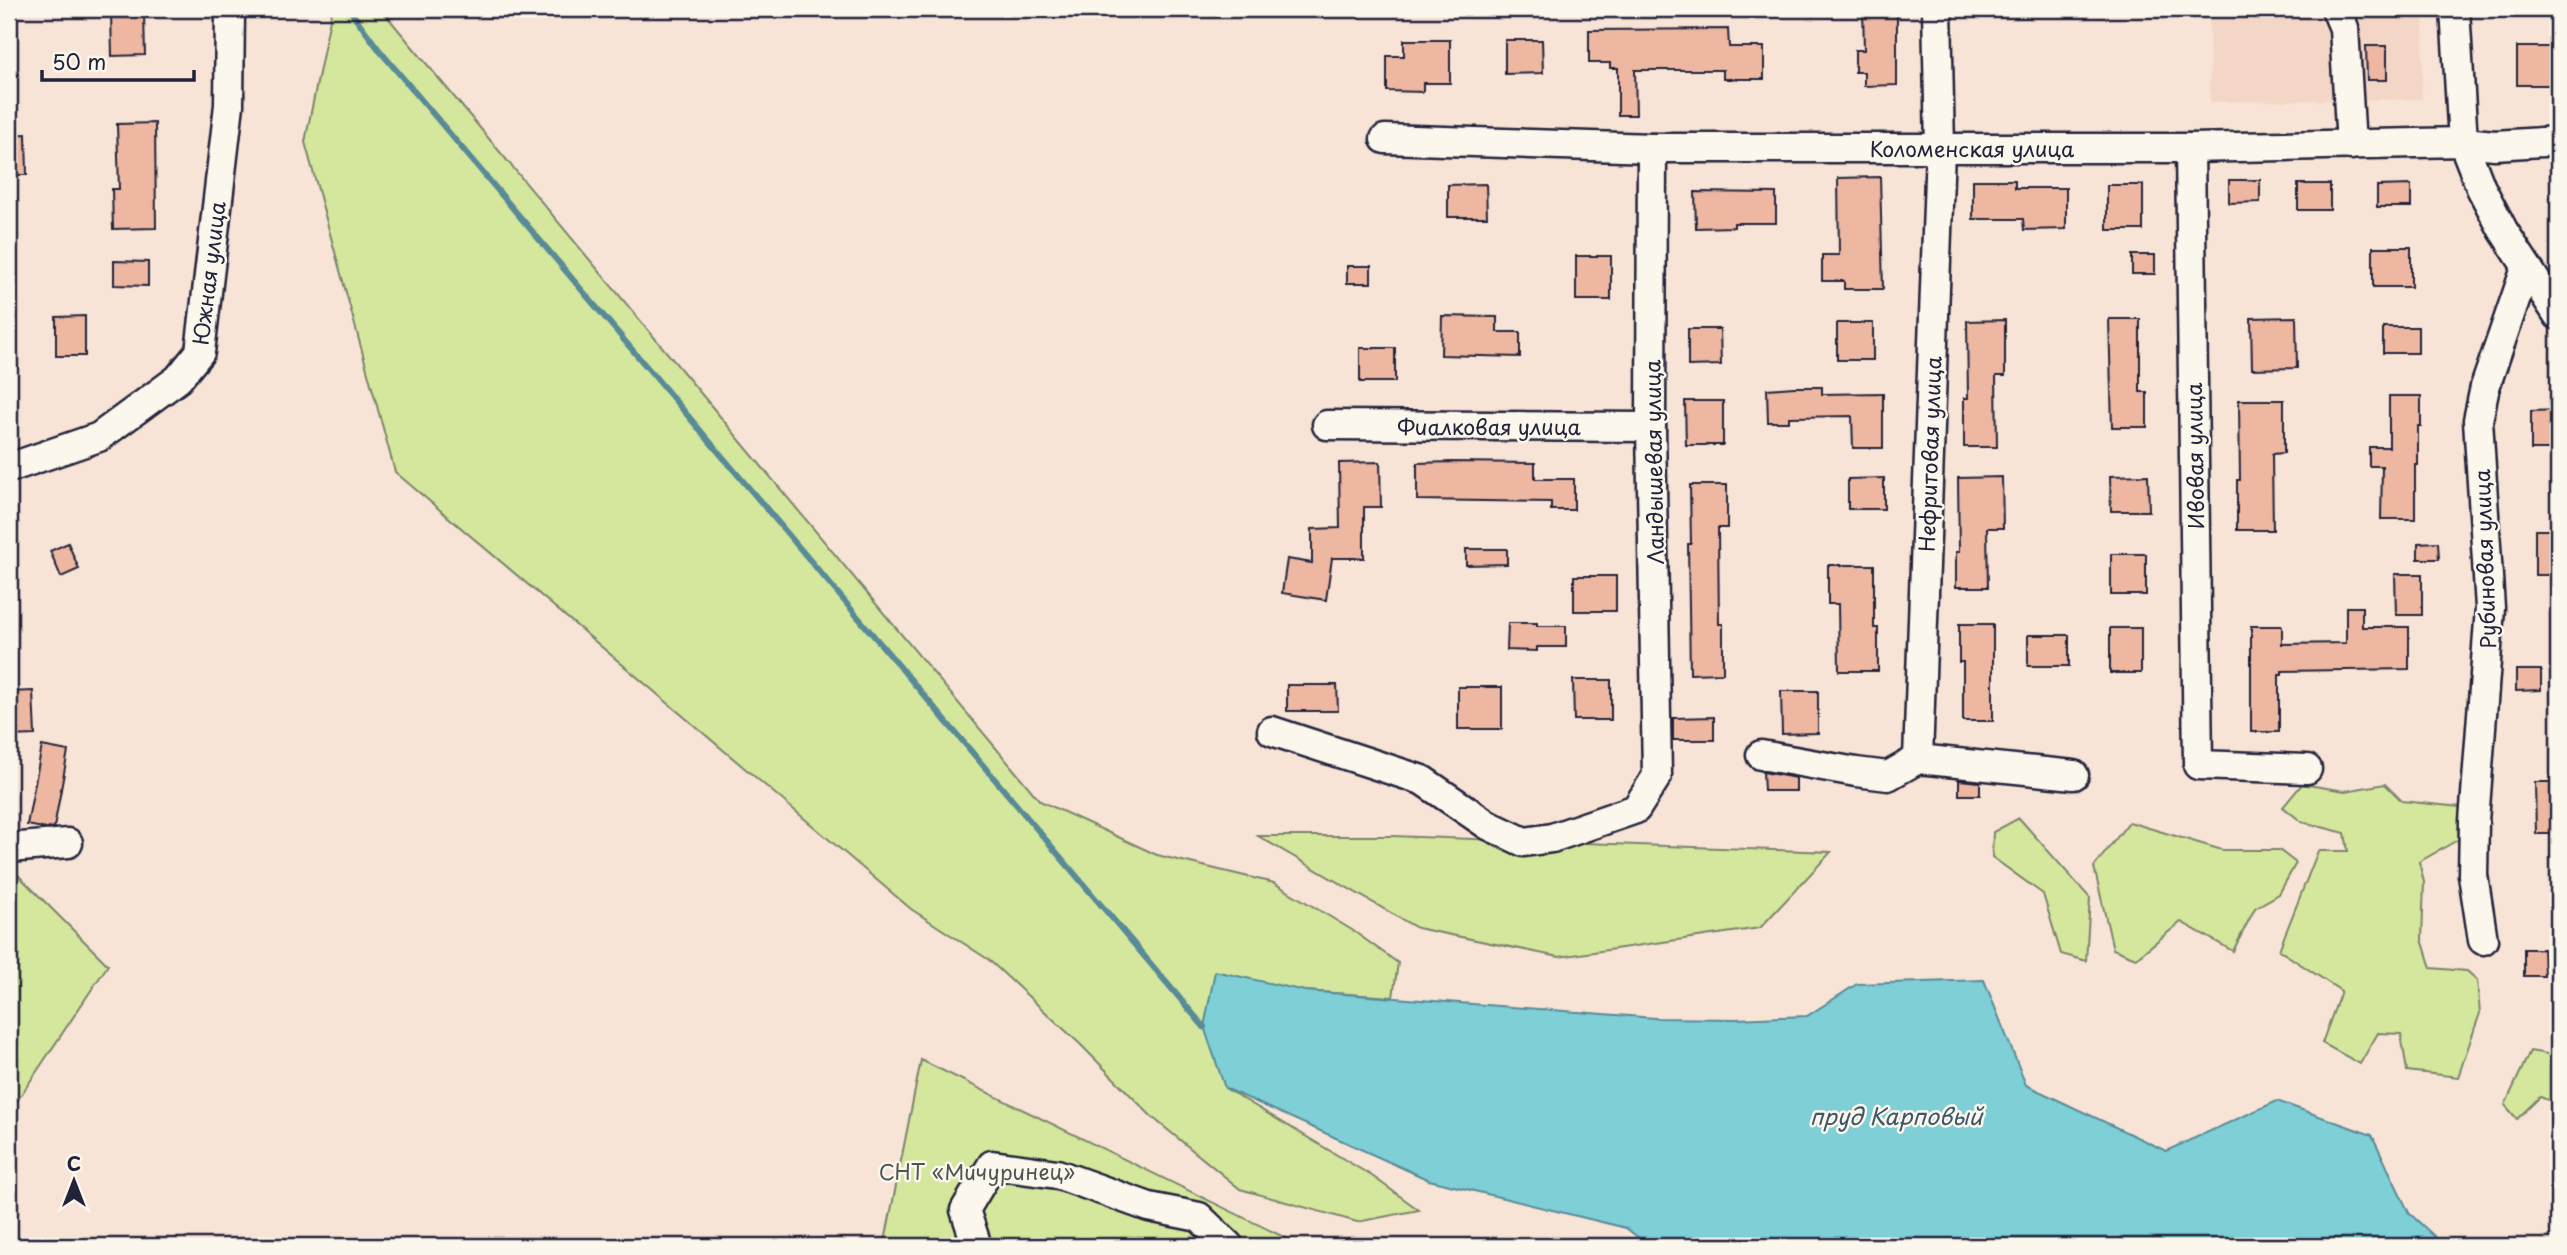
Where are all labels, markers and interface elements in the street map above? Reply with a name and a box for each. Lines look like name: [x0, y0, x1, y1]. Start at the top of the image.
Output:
scale bar: [42, 38, 194, 82]
text: 50 m: [52, 45, 106, 77]
street label: Коломенская улица: [1870, 132, 2075, 164]
street label: Южная улица: [183, 199, 233, 347]
street label: Нефритовая улица: [1910, 355, 1948, 552]
street label: Ландышевая улица: [1635, 359, 1671, 565]
street label: Ивовая улица: [2177, 382, 2211, 530]
street label: Фиалковая улица: [1397, 410, 1582, 442]
street label: Рубиновая улица: [2465, 468, 2503, 649]
water label: пруд Карповый: [1810, 1098, 1985, 1133]
north arrow: [38, 1146, 108, 1216]
text: С: [67, 1149, 81, 1177]
park label: СНТ «Мичуринец»: [879, 1155, 1075, 1187]

